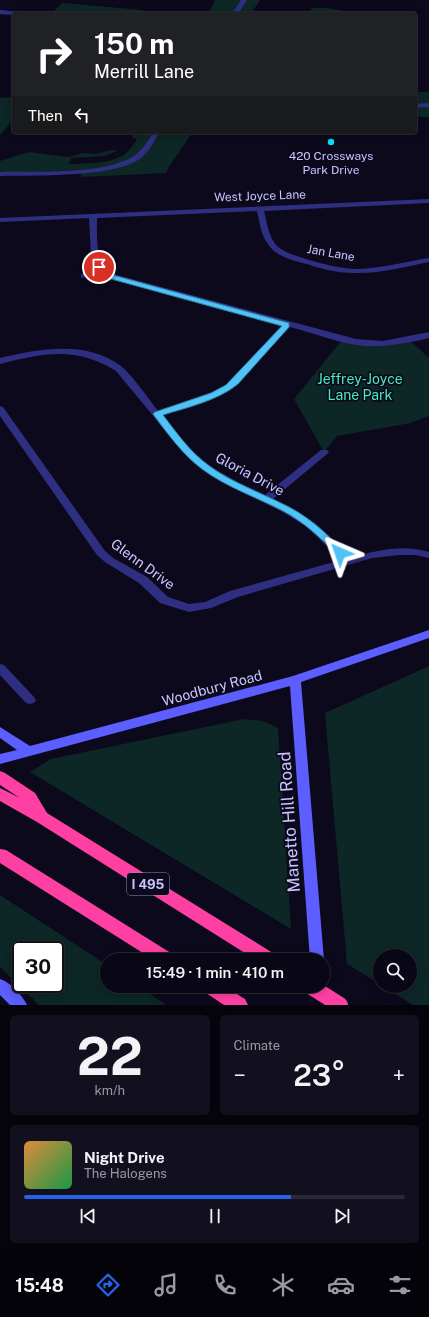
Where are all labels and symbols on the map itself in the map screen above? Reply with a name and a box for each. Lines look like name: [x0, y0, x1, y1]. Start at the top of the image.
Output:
marker: 420 Crossways Park Drive: [326, 137, 336, 147]
place label: 420 Crossways Park Drive: [289, 149, 373, 177]
street label: West Joyce Lane: [214, 187, 306, 205]
street label: Jan Lane: [306, 242, 356, 264]
pin: [82, 250, 116, 284]
park label: Jeffrey-Joyce Lane Park: [317, 371, 403, 403]
street label: Gloria Drive: [213, 449, 287, 499]
position arrow: [319, 532, 361, 574]
street label: Glenn Drive: [108, 535, 178, 593]
street label: Woodbury Road: [160, 667, 264, 709]
street label: Manetto Hill Road: [274, 751, 304, 893]
road number: I 495: [127, 873, 169, 895]
speed limit sign: 30: [12, 941, 64, 993]

